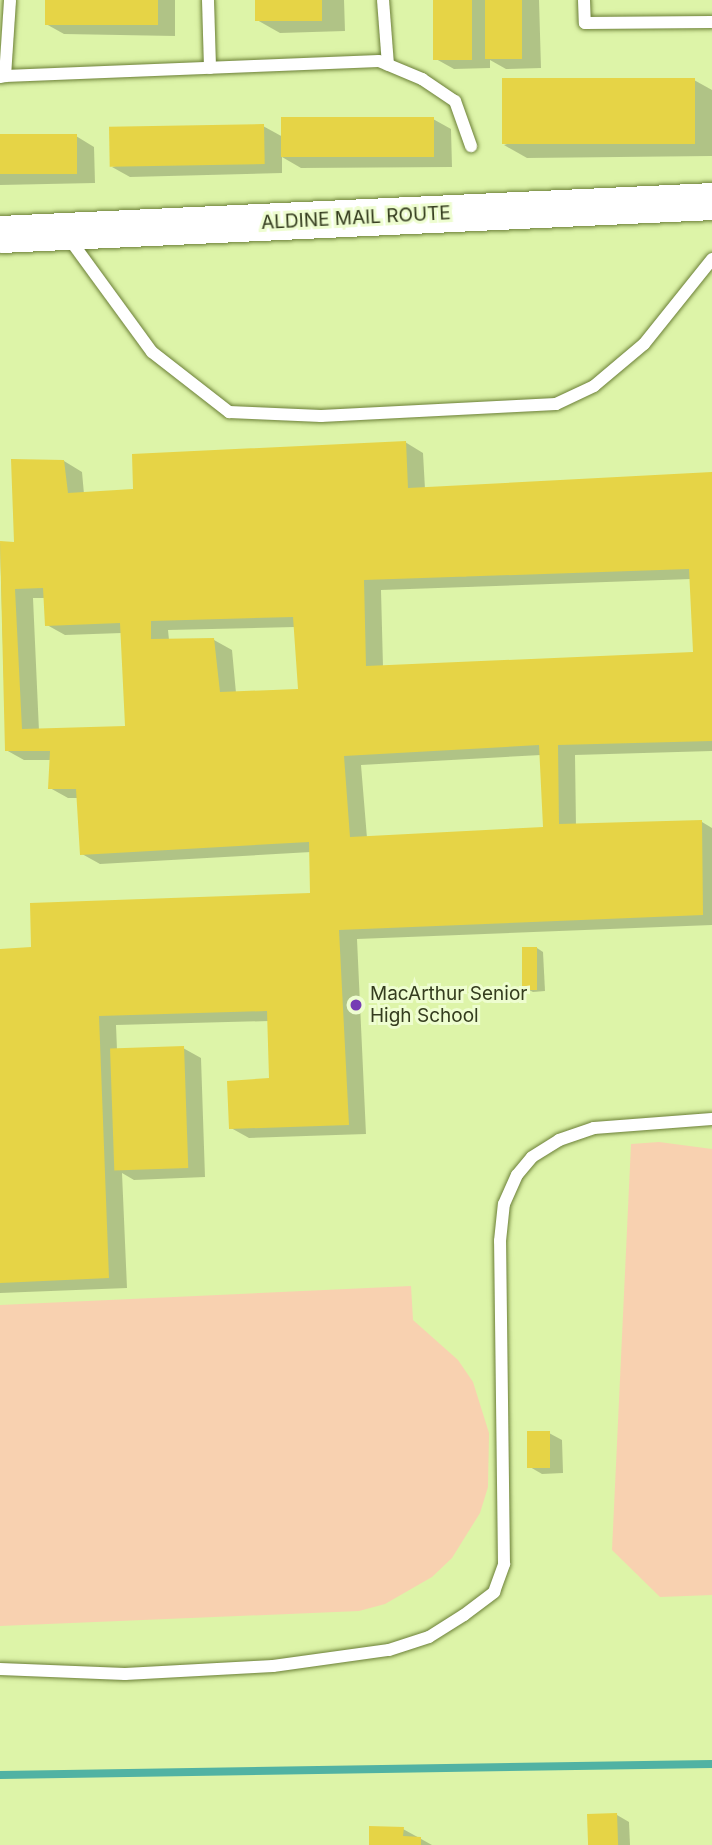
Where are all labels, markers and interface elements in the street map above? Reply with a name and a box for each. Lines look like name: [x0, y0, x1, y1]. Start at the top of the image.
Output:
street label: ALDINE MAIL ROUTE: [261, 202, 451, 234]
place label: MacArthur Senior High School: [370, 983, 527, 1027]
marker: MacArthur Senior High School: [348, 997, 364, 1013]

